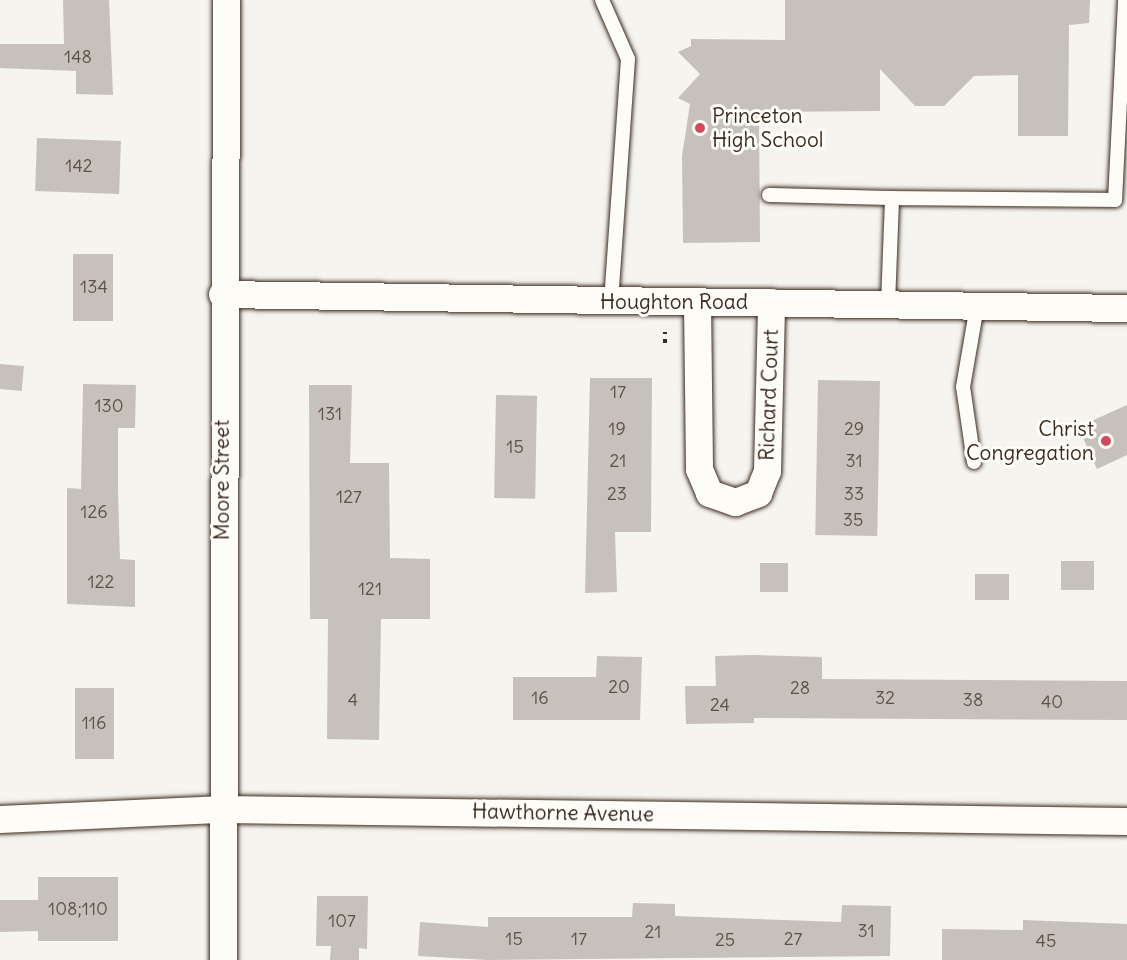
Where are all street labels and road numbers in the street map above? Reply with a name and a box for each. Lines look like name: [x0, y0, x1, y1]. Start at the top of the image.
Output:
street label: Houghton Road: [600, 289, 748, 315]
street label: Richard Court: [754, 329, 784, 461]
street label: Moore Street: [209, 420, 235, 540]
street label: Hawthorne Avenue: [472, 799, 654, 827]

